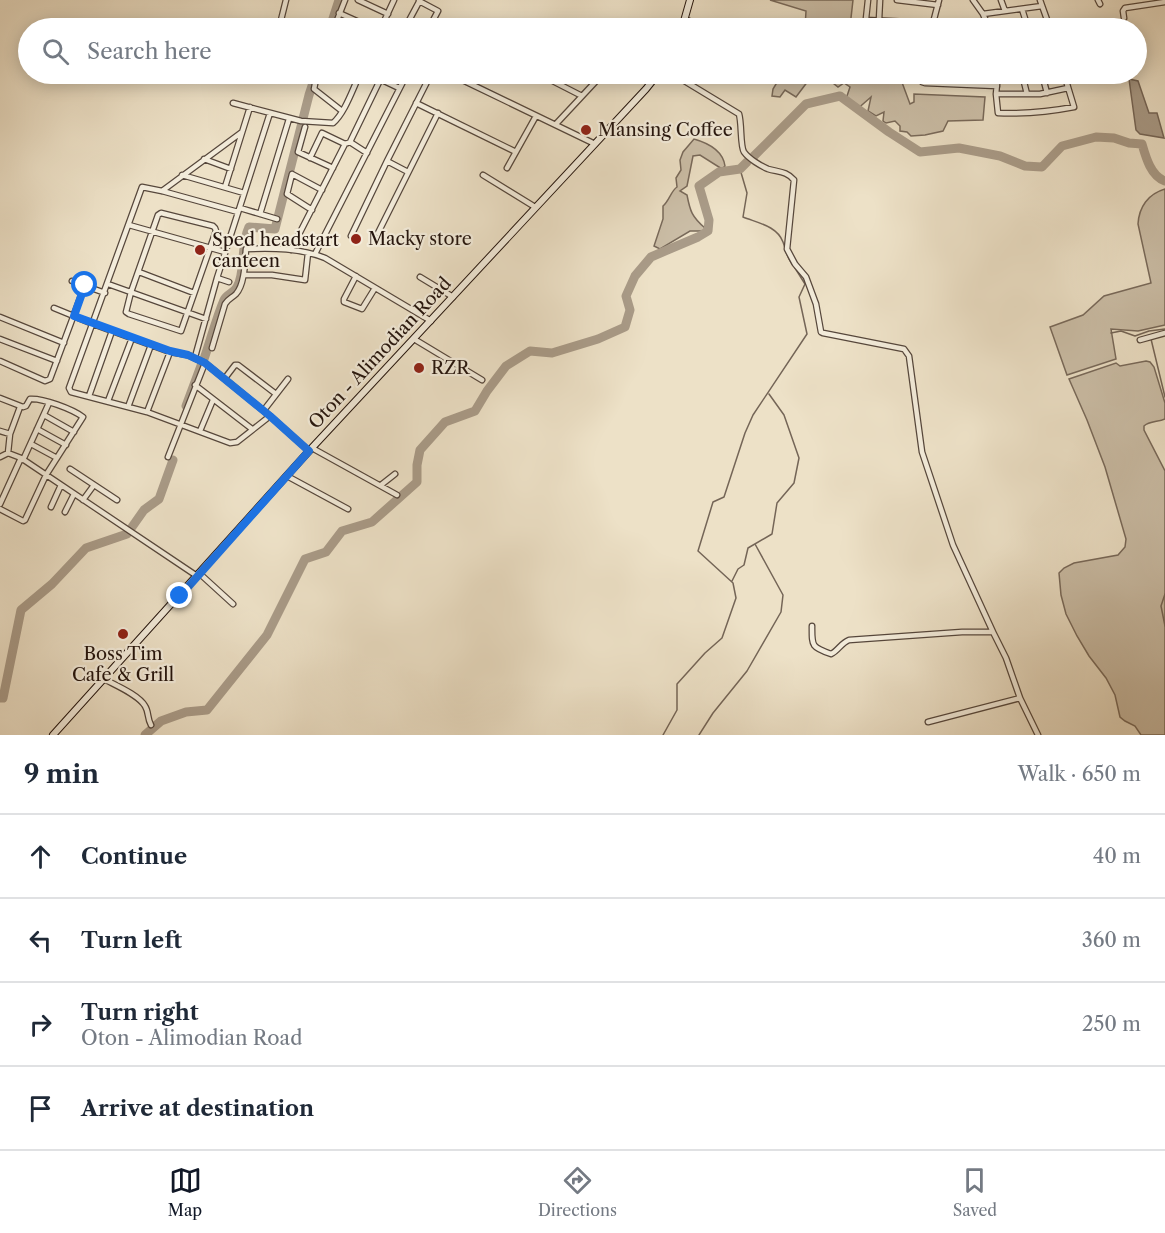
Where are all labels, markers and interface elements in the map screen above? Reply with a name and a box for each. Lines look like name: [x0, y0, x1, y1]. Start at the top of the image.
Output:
search box: [18, 18, 1147, 84]
icon: search: [39, 35, 72, 68]
text: Search here: [87, 38, 212, 65]
place label: Mansing Coffee: [598, 119, 733, 141]
marker: Mansing Coffee: [579, 123, 593, 137]
place label: Macky store: [368, 228, 472, 250]
place label: Sped headstart canteen: [212, 229, 340, 272]
marker: Macky store: [349, 232, 363, 246]
marker: Sped headstart canteen: [193, 243, 207, 257]
route start: [71, 271, 97, 297]
street label: Oton - Alimodian Road: [304, 273, 456, 433]
place label: RZR: [431, 357, 470, 379]
marker: RZR: [412, 361, 426, 375]
route end: [166, 582, 192, 608]
marker: Boss Tim Cafe & Grill: [116, 627, 130, 641]
place label: Boss Tim Cafe & Grill: [72, 643, 174, 686]
text: 9 min: [24, 758, 99, 790]
text: Walk · 650 m: [1018, 762, 1141, 786]
icon: ahead: [24, 840, 57, 873]
text: Continue: [81, 843, 187, 870]
text: 40 m: [1093, 844, 1141, 868]
icon: left: [24, 924, 57, 957]
text: Turn left: [81, 927, 182, 954]
text: 360 m: [1082, 928, 1141, 952]
text: Turn right: [81, 999, 199, 1026]
icon: right: [24, 1008, 57, 1041]
text: 250 m: [1082, 1012, 1141, 1036]
text: Oton - Alimodian Road: [81, 1026, 302, 1050]
icon: arrive: [24, 1092, 57, 1125]
text: Arrive at destination: [81, 1095, 314, 1122]
tab: Map: [168, 1164, 202, 1220]
tab: Directions: [538, 1164, 617, 1220]
tab: Saved: [953, 1164, 997, 1220]

